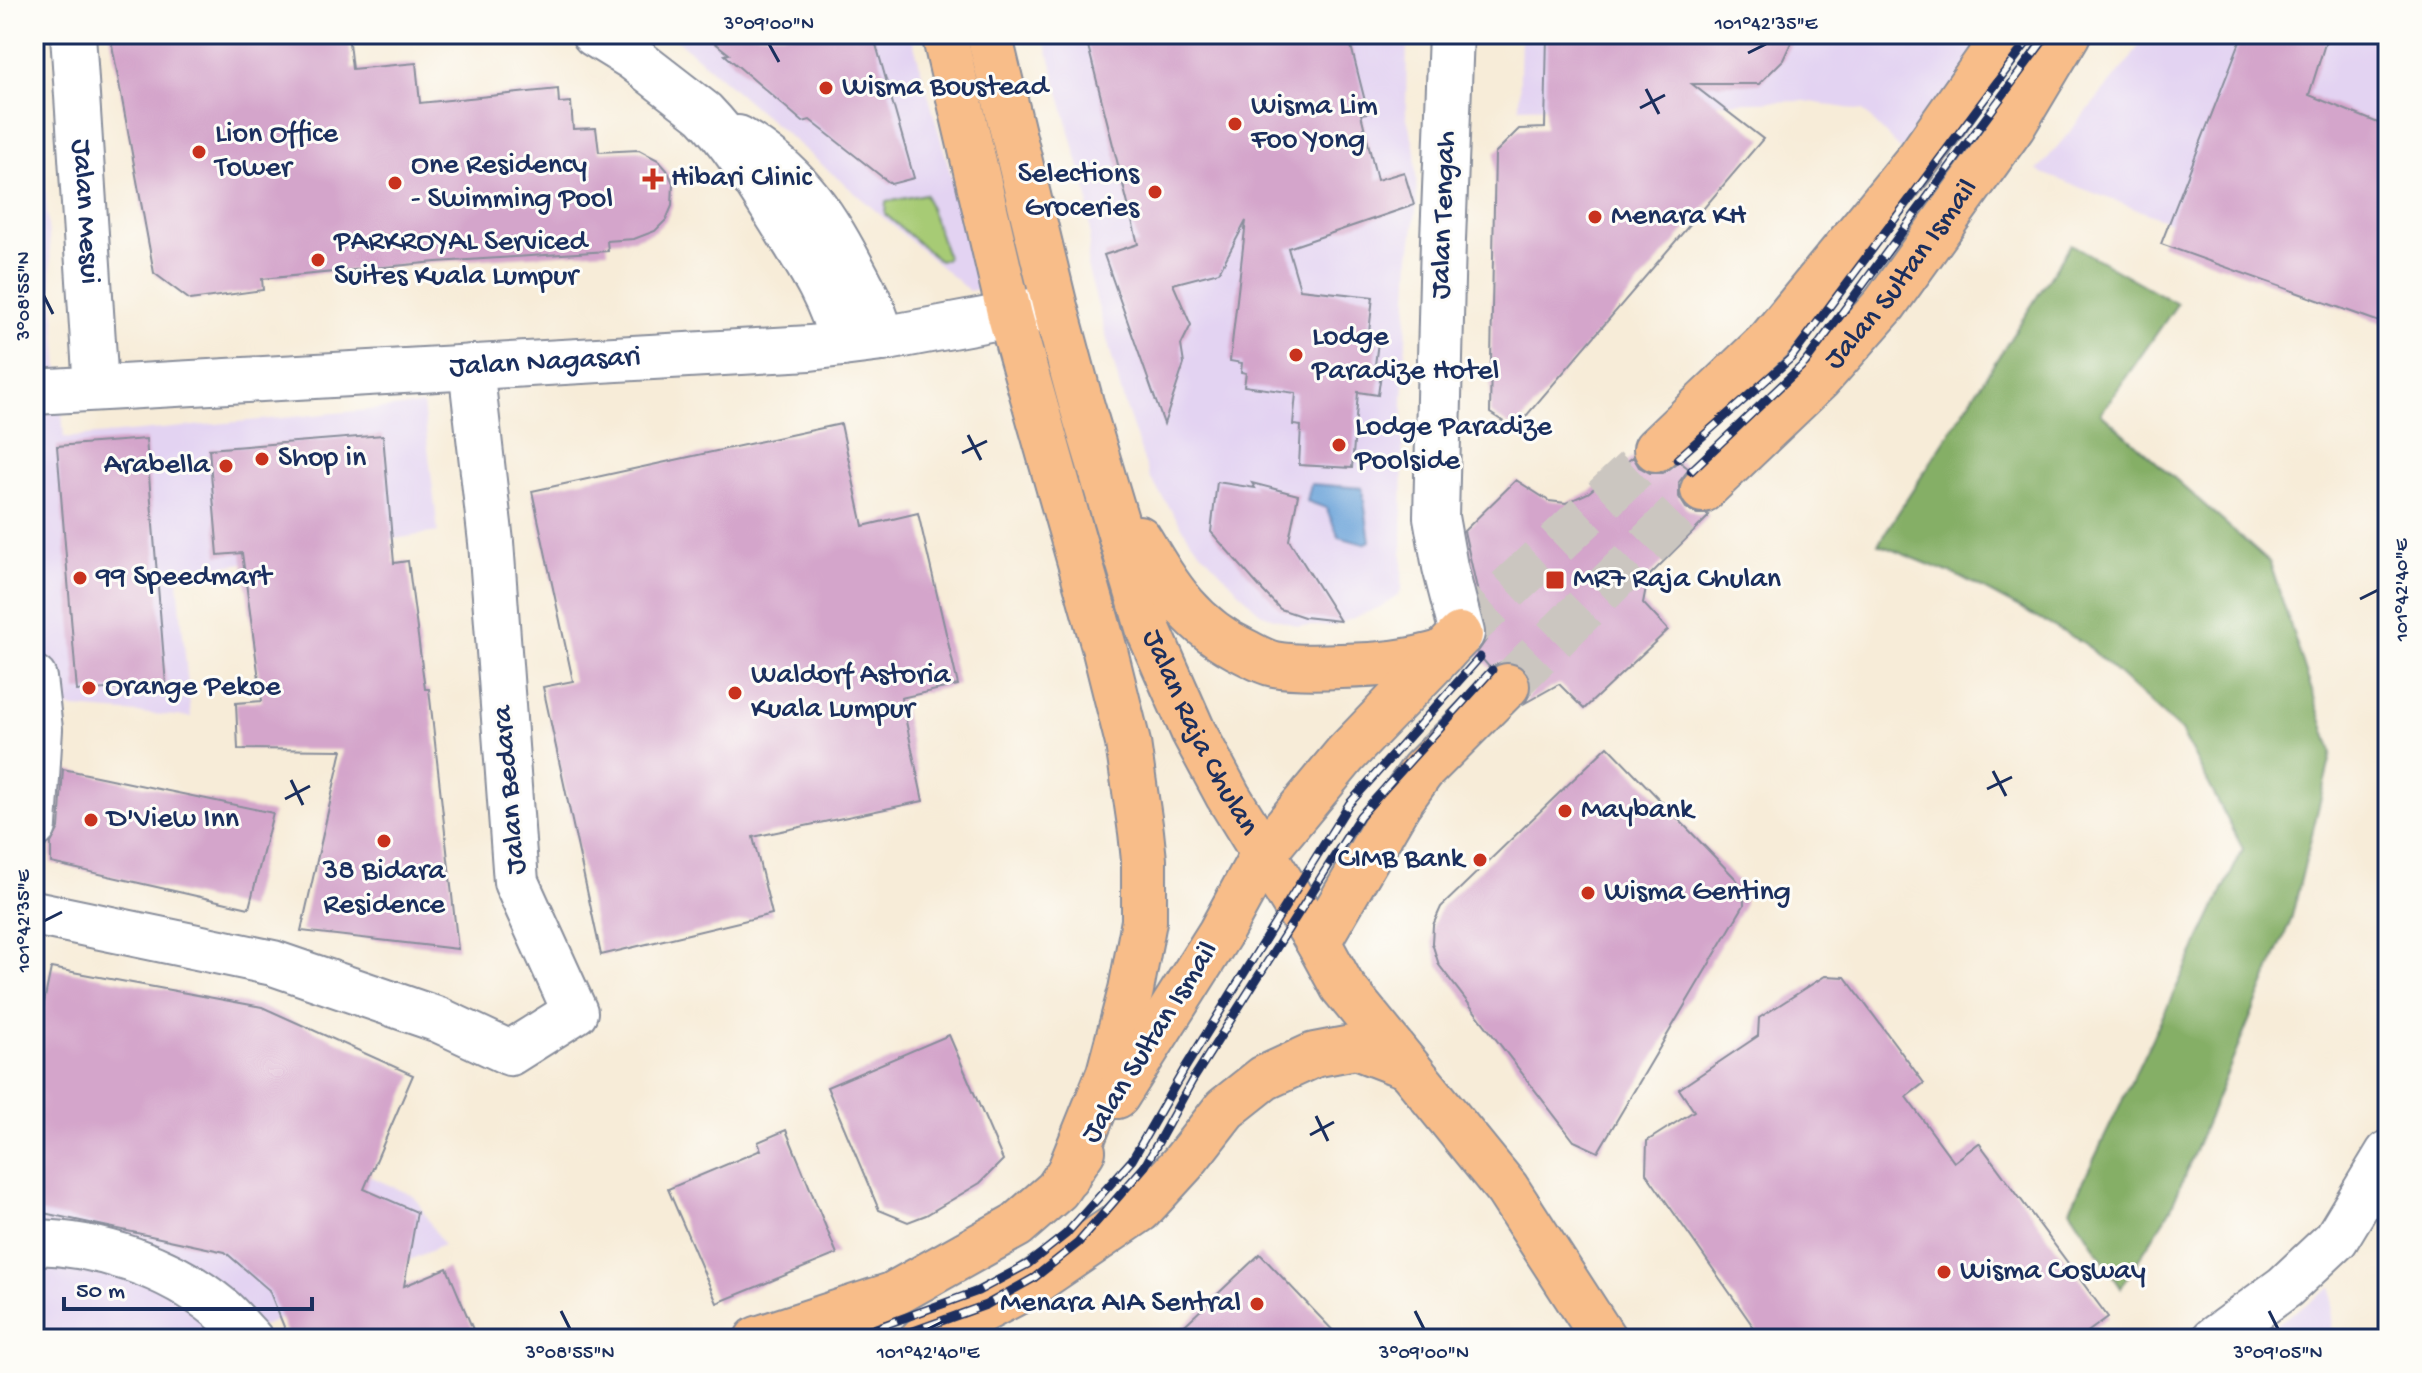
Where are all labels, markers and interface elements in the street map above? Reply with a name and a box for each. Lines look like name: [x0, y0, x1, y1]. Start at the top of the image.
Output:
text: 3°09'00"N: [723, 14, 814, 37]
text: 101°42'35"E: [1714, 14, 1819, 37]
place label: Wisma Boustead: [842, 71, 1051, 106]
marker: Wisma Boustead: [817, 79, 835, 97]
place label: Wisma Lim Foo Yong: [1250, 90, 1378, 159]
marker: Wisma Lim Foo Yong: [1226, 115, 1244, 133]
place label: Lion Office Tower: [213, 118, 339, 187]
street label: Jalan Tengah: [1425, 130, 1465, 300]
street label: Jalan Mesui: [62, 138, 107, 285]
marker: Lion Office Tower: [190, 143, 208, 161]
place label: One Residency - Swimming Pool: [411, 149, 613, 218]
place label: Selections Groceries: [1018, 158, 1140, 227]
place label: Hibari Clinic: [671, 162, 813, 197]
marker: Hibari Clinic: [642, 168, 664, 190]
street label: Jalan Sultan Ismail: [1818, 173, 1986, 377]
marker: One Residency - Swimming Pool: [386, 174, 404, 192]
marker: Selections Groceries: [1146, 183, 1164, 201]
place label: Menara KH: [1611, 200, 1747, 235]
marker: Menara KH: [1586, 208, 1604, 226]
place label: PARKROYAL Serviced Suites Kuala Lumpur: [333, 226, 589, 295]
text: 3°08'55"N: [14, 251, 37, 342]
marker: PARKROYAL Serviced Suites Kuala Lumpur: [309, 251, 327, 269]
place label: Lodge Paradize Hotel: [1311, 321, 1499, 390]
street label: Jalan Nagasari: [448, 340, 642, 386]
marker: Lodge Paradize Hotel: [1287, 346, 1305, 364]
place label: Lodge Paradize Poolside: [1354, 411, 1553, 480]
marker: Lodge Paradize Poolside: [1330, 436, 1348, 454]
place label: Shop in: [278, 442, 366, 477]
place label: Arabella: [104, 449, 211, 484]
marker: Shop in: [253, 450, 271, 468]
marker: Arabella: [217, 457, 235, 475]
text: 101°42'40"E: [2392, 537, 2415, 642]
place label: 99 Speedmart: [95, 561, 274, 596]
place label: MR7 Raja Chulan: [1573, 563, 1781, 598]
marker: 99 Speedmart: [71, 569, 89, 587]
marker: MR7 Raja Chulan: [1544, 569, 1566, 591]
street label: Jalan Raja Chulan: [1133, 625, 1266, 842]
place label: Waldorf Astoria Kuala Lumpur: [751, 659, 952, 728]
place label: Orange Pekoe: [105, 671, 281, 706]
marker: Orange Pekoe: [80, 679, 98, 697]
marker: Waldorf Astoria Kuala Lumpur: [726, 684, 744, 702]
street label: Jalan Bedara: [486, 703, 536, 876]
place label: Maybank: [1581, 794, 1696, 829]
marker: Maybank: [1556, 802, 1574, 820]
place label: D'View Inn: [105, 803, 239, 838]
marker: D'View Inn: [82, 811, 100, 829]
marker: 38 Bidara Residence: [375, 832, 393, 850]
place label: CIMB Bank: [1338, 843, 1467, 878]
marker: CIMB Bank: [1471, 851, 1489, 869]
place label: 38 Bidara Residence: [322, 855, 447, 924]
text: 101°42'35"E: [14, 868, 37, 973]
place label: Wisma Genting: [1604, 876, 1791, 911]
marker: Wisma Genting: [1579, 884, 1597, 902]
street label: Jalan Sultan Ismail: [1075, 936, 1227, 1150]
place label: Wisma Cosway: [1960, 1255, 2146, 1290]
scale bar: [64, 1261, 312, 1311]
marker: Wisma Cosway: [1935, 1263, 1953, 1281]
text: 50 m: [76, 1278, 125, 1307]
place label: Menara AIA Sentral: [1000, 1287, 1241, 1322]
marker: Menara AIA Sentral: [1248, 1295, 1266, 1313]
text: 3°08'55"N: [524, 1343, 615, 1366]
text: 101°42'40"E: [876, 1343, 981, 1366]
text: 3°09'00"N: [1378, 1343, 1469, 1366]
text: 3°09'05"N: [2232, 1343, 2323, 1366]

